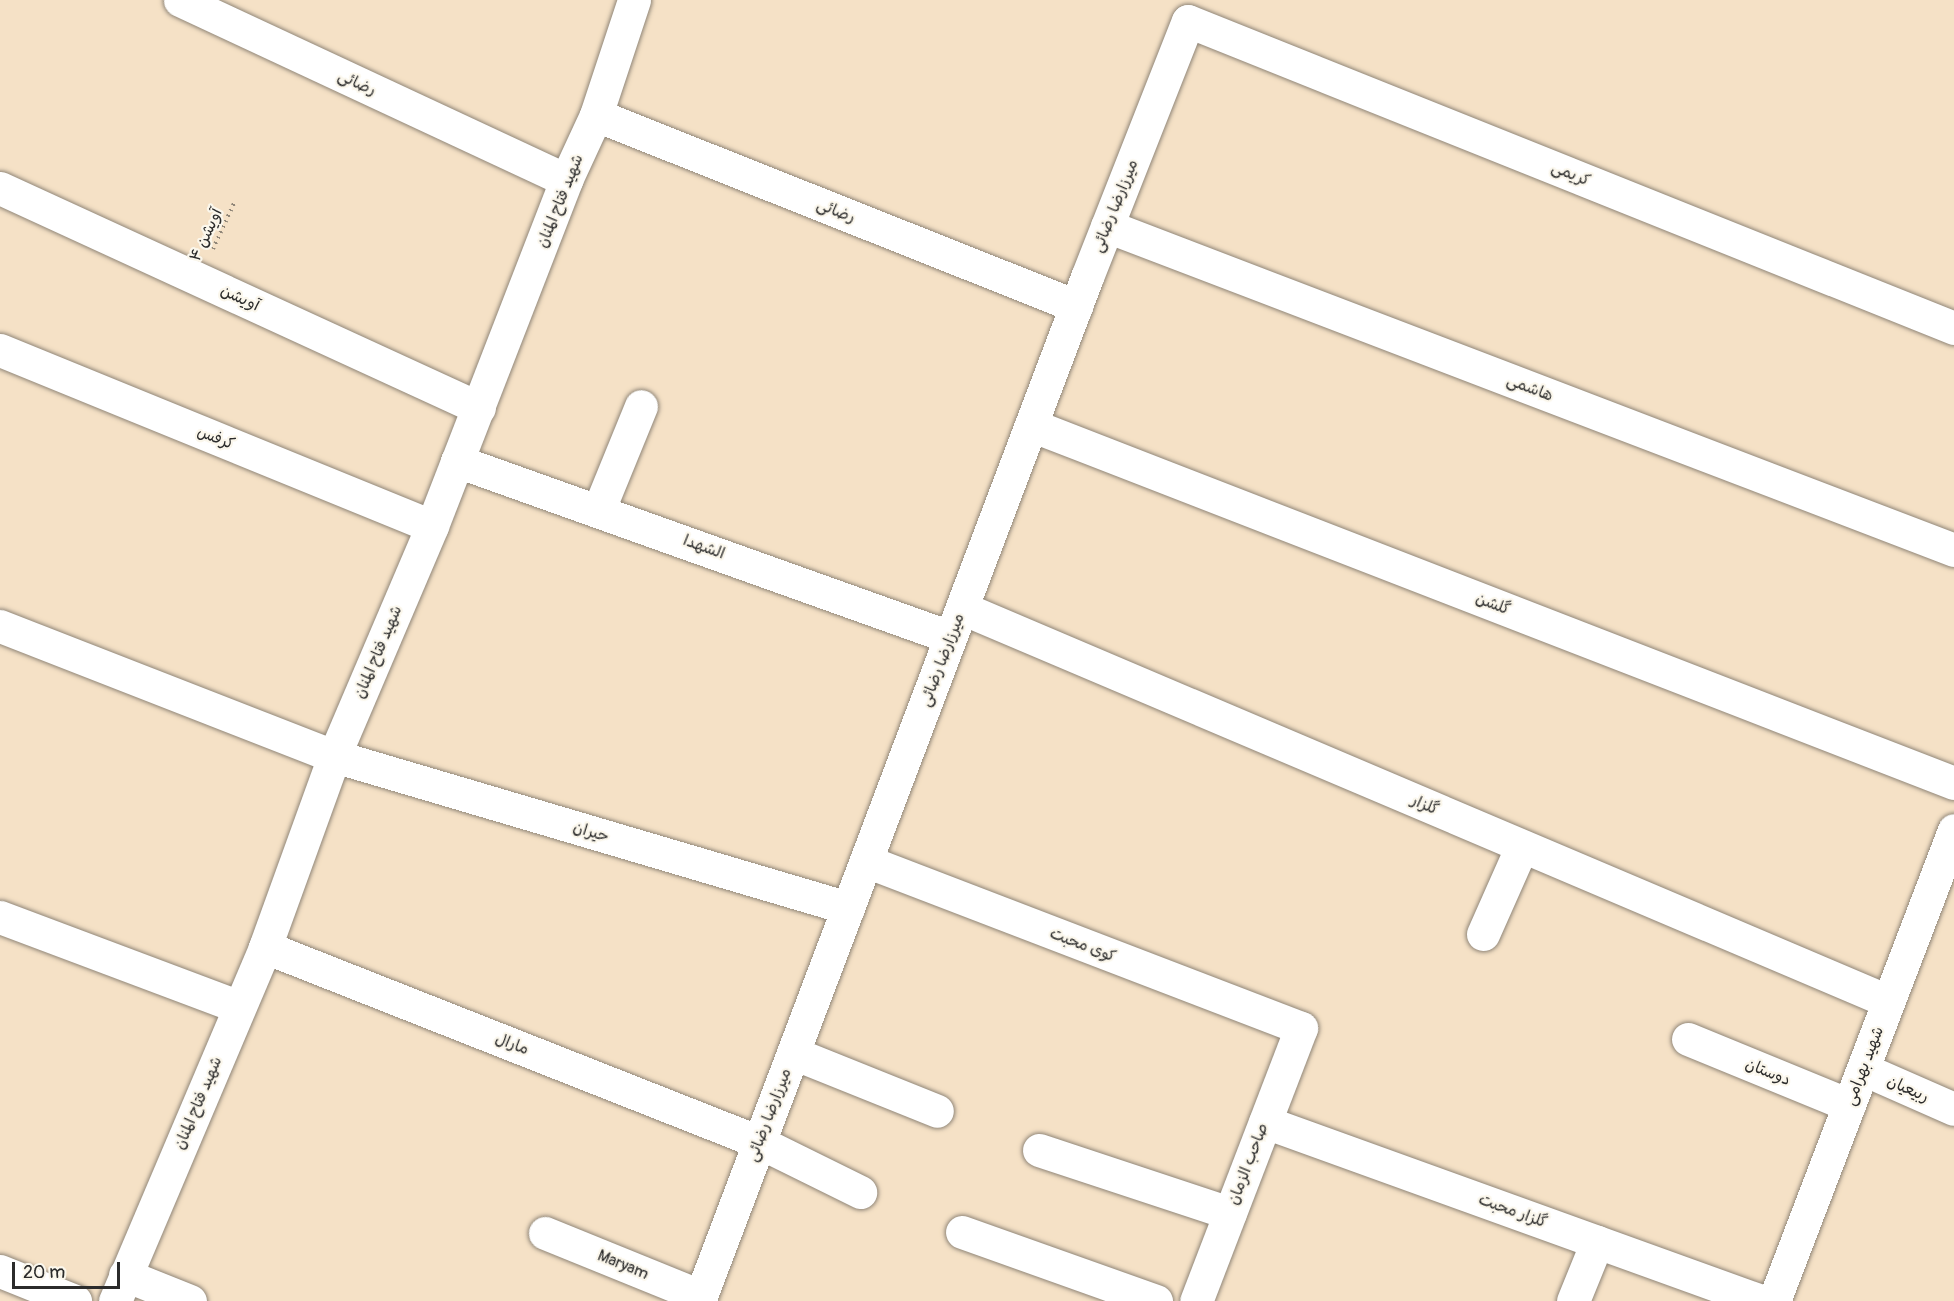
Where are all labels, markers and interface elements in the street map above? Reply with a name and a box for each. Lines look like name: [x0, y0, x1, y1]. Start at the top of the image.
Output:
street label: رضائی: [335, 66, 379, 100]
street label: شهید فتاح المنان: [533, 151, 587, 251]
street label: میرزارضا رضائی: [1088, 157, 1142, 255]
street label: کریمی: [1549, 158, 1593, 190]
street label: رضائی: [814, 195, 858, 227]
street label: آویشن ۴: [185, 205, 227, 265]
street label: آویشن: [217, 281, 263, 315]
street label: هاشمی: [1504, 370, 1556, 406]
street label: کرفس: [195, 422, 237, 454]
street label: الشهدا: [681, 531, 727, 563]
street label: گلشن: [1473, 589, 1513, 619]
street label: شهید فتاح المنان: [350, 603, 406, 701]
street label: میرزارضا رضائی: [915, 611, 969, 709]
street label: گلزار: [1408, 791, 1442, 819]
street label: حیران: [571, 818, 611, 846]
street label: کوی محبت: [1047, 924, 1119, 966]
street label: شهید بهرامی: [1840, 1024, 1888, 1108]
street label: مارال: [493, 1029, 531, 1059]
street label: شهید فتاح المنان: [170, 1054, 226, 1152]
street label: دوستان: [1743, 1054, 1793, 1090]
street label: میرزارضا رضائی: [742, 1066, 796, 1164]
street label: ربیعیان: [1884, 1071, 1932, 1107]
street label: صاحب الزمان: [1224, 1120, 1272, 1208]
street label: گلزار محبت: [1476, 1190, 1550, 1232]
street label: Maryam: [595, 1246, 651, 1284]
scale bar: [15, 1250, 123, 1288]
text: 20 m: [23, 1261, 65, 1284]

